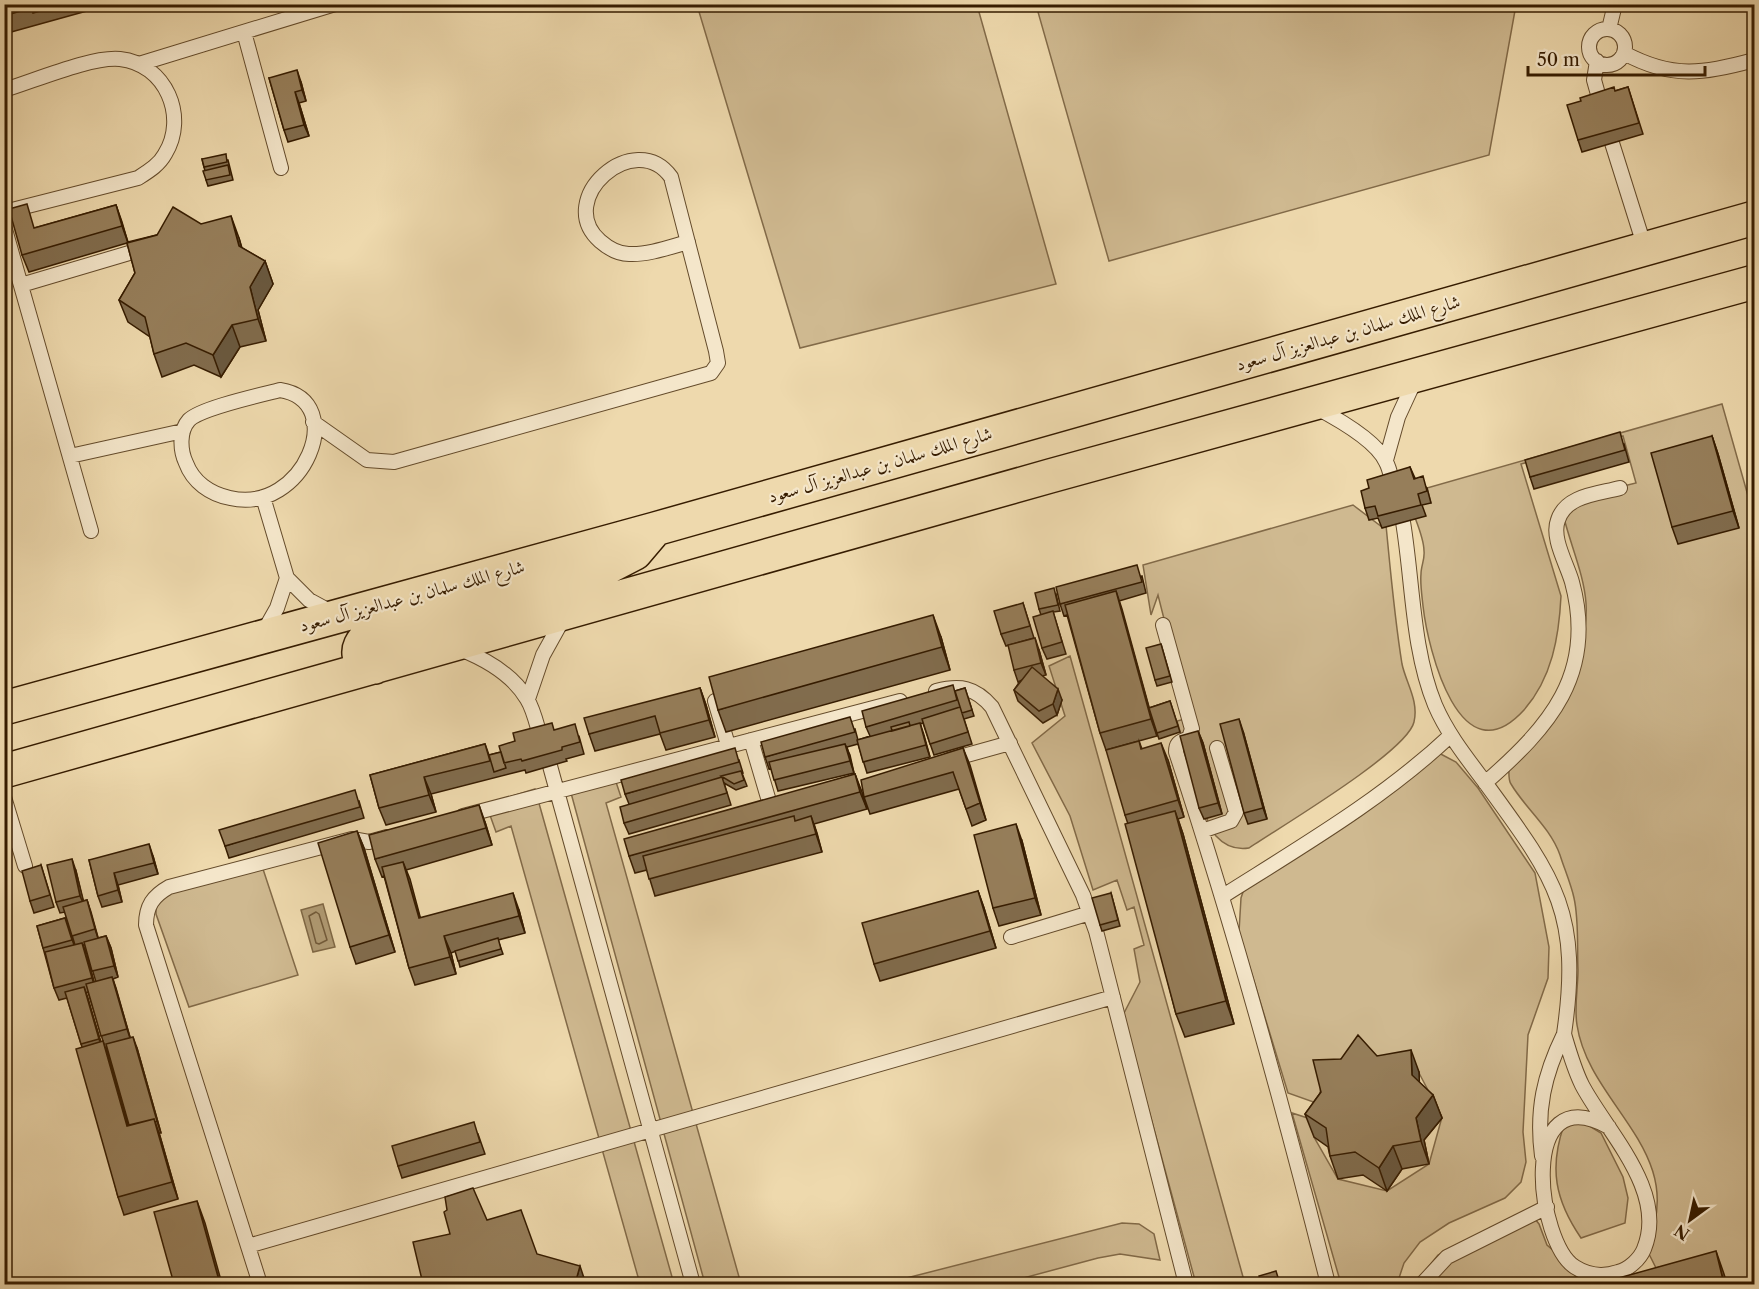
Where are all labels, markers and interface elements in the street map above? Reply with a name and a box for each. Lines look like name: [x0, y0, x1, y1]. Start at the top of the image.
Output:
scale bar: [1528, 39, 1705, 77]
text: 50 m: [1537, 49, 1580, 71]
street label: شارع الملك سلمان بن عبدالعزيز آل سعود: [1233, 290, 1464, 379]
street label: شارع الملك سلمان بن عبدالعزيز آل سعود: [765, 422, 996, 511]
street label: شارع الملك سلمان بن عبدالعزيز آل سعود: [297, 555, 528, 641]
north arrow: [1660, 1190, 1720, 1250]
text: N: [1670, 1220, 1693, 1245]

